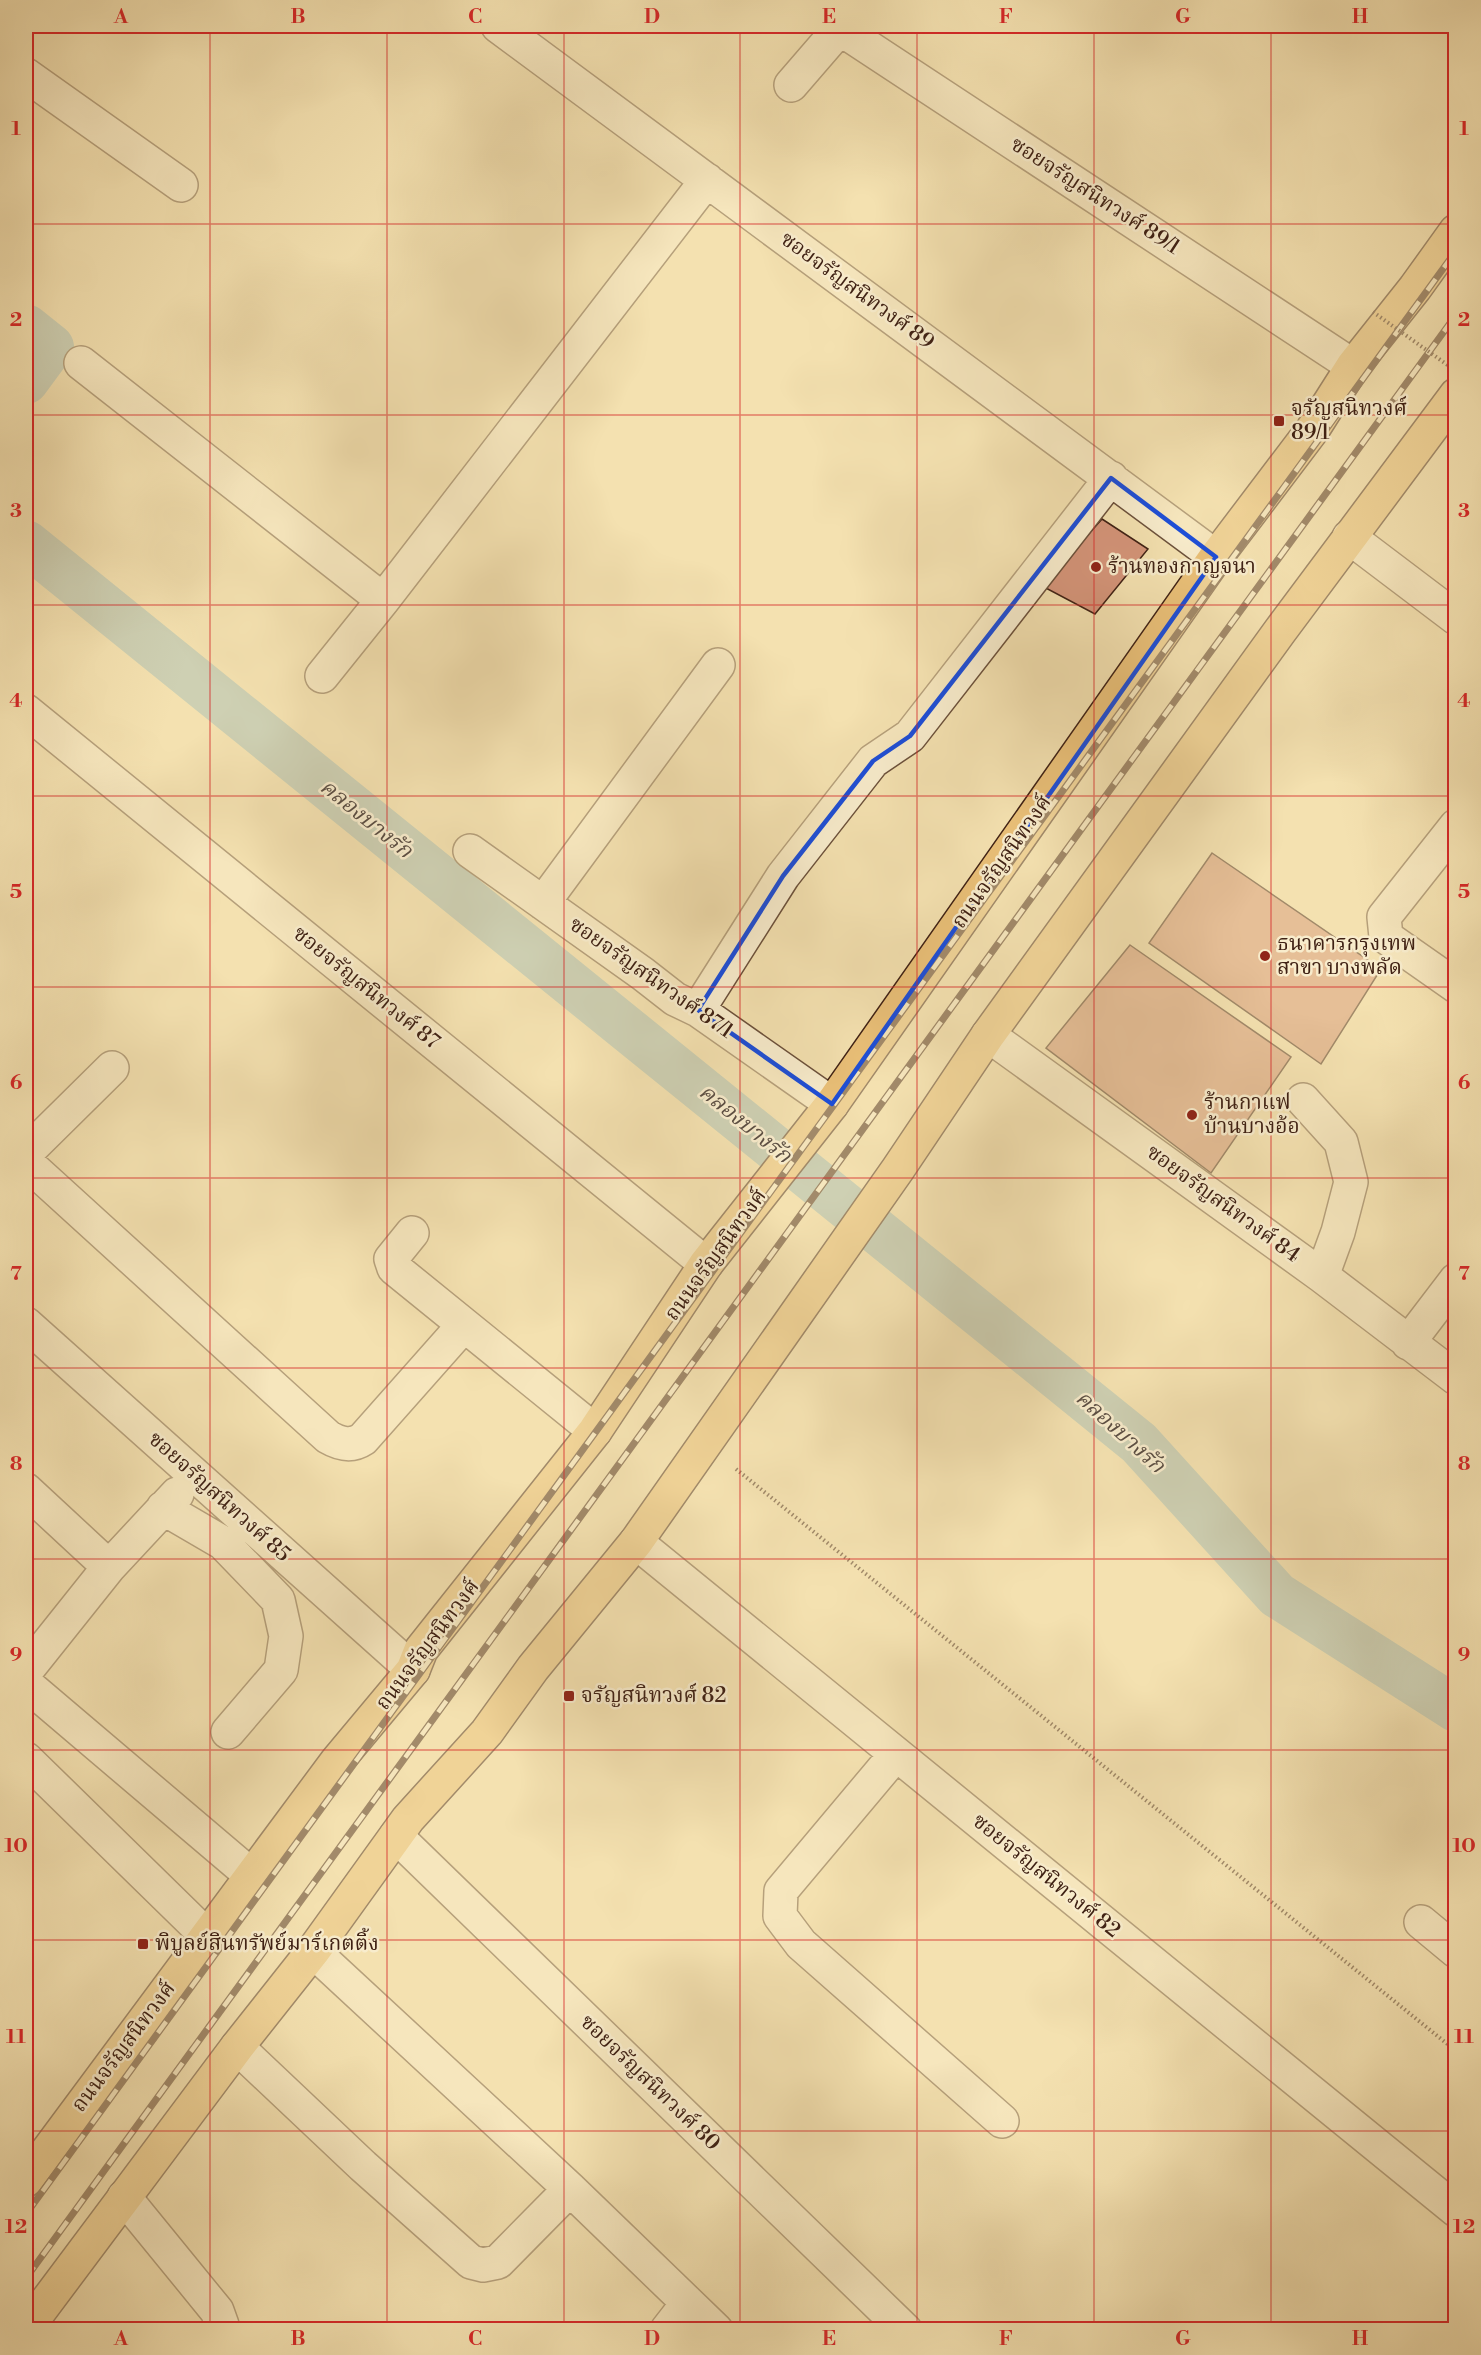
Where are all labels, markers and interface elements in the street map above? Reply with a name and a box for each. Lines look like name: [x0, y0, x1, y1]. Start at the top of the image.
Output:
text: A: [113, 5, 129, 30]
text: B: [290, 5, 306, 30]
text: C: [468, 5, 482, 30]
text: D: [644, 5, 660, 30]
text: E: [822, 5, 836, 30]
text: F: [999, 5, 1013, 30]
text: G: [1175, 5, 1191, 30]
text: H: [1352, 5, 1369, 30]
text: 1: [11, 117, 21, 142]
text: 1: [1459, 117, 1469, 142]
street label: ซอยจรัญสนิทวงศ์ 89/1: [1005, 131, 1185, 260]
street label: ซอยจรัญสนิทวงศ์ 89: [775, 226, 940, 356]
text: 2: [10, 308, 22, 333]
text: 2: [1458, 308, 1470, 333]
place label: จรัญสนิทวงศ์ 89/1: [1291, 395, 1407, 446]
marker: จรัญสนิทวงศ์ 89/1: [1272, 414, 1286, 428]
text: 3: [10, 499, 22, 524]
text: 3: [1458, 499, 1470, 524]
place label: ร้านทองกาญจนา: [1108, 554, 1256, 580]
marker: ร้านทองกาญจนา: [1089, 560, 1103, 574]
text: 4: [9, 689, 23, 714]
text: 4: [1457, 689, 1471, 714]
water label: คลองบางรัก: [314, 774, 418, 865]
street label: ถนนจรัญสนิทวงศ์: [946, 790, 1058, 934]
text: 5: [10, 880, 22, 905]
text: 5: [1458, 880, 1470, 905]
street label: ซอยจรัญสนิทวงศ์ 87/1: [564, 911, 739, 1044]
street label: ซอยจรัญสนิทวงศ์ 87: [287, 920, 446, 1055]
place label: ธนาคารกรุงเทพ สาขา บางพลัด: [1277, 931, 1416, 981]
marker: ธนาคารกรุงเทพ สาขา บางพลัด: [1258, 949, 1272, 963]
text: 6: [10, 1071, 23, 1096]
text: 6: [1458, 1071, 1471, 1096]
water label: คลองบางรัก: [693, 1079, 797, 1170]
place label: ร้านกาแฟ บ้านบางอ้อ: [1204, 1090, 1300, 1140]
marker: ร้านกาแฟ บ้านบางอ้อ: [1185, 1108, 1199, 1122]
street label: ซอยจรัญสนิทวงศ์ 84: [1141, 1139, 1306, 1269]
street label: ถนนจรัญสนิทวงศ์: [659, 1183, 773, 1326]
text: 7: [10, 1262, 22, 1287]
text: 7: [1458, 1262, 1470, 1287]
water label: คลองบางรัก: [1070, 1385, 1171, 1480]
street label: ซอยจรัญสนิทวงศ์ 85: [142, 1426, 296, 1568]
text: 8: [10, 1452, 23, 1477]
text: 8: [1458, 1452, 1471, 1477]
street label: ถนนจรัญสนิทวงศ์: [370, 1574, 486, 1715]
text: 9: [10, 1643, 22, 1668]
text: 9: [1458, 1643, 1470, 1668]
place label: จรัญสนิทวงศ์ 82: [581, 1682, 726, 1709]
marker: จรัญสนิทวงศ์ 82: [562, 1689, 576, 1703]
street label: ซอยจรัญสนิทวงศ์ 82: [967, 1808, 1126, 1944]
text: 10: [4, 1834, 28, 1859]
text: 10: [1452, 1834, 1476, 1859]
place label: พิบูลย์สินทรัพย์มาร์เกตติ้ง: [155, 1927, 379, 1957]
marker: พิบูลย์สินทรัพย์มาร์เกตติ้ง: [136, 1937, 150, 1951]
street label: ถนนจรัญสนิทวงศ์: [66, 1976, 182, 2117]
street label: ซอยจรัญสนิทวงศ์ 80: [574, 2009, 726, 2157]
text: 11: [6, 2025, 26, 2050]
text: 11: [1454, 2025, 1474, 2050]
text: 12: [5, 2215, 27, 2240]
text: 12: [1453, 2215, 1475, 2240]
text: A: [113, 2327, 129, 2352]
text: B: [290, 2327, 306, 2352]
text: C: [468, 2327, 482, 2352]
text: D: [644, 2327, 660, 2352]
text: E: [822, 2327, 836, 2352]
text: F: [999, 2327, 1013, 2352]
text: G: [1175, 2327, 1191, 2352]
text: H: [1352, 2327, 1369, 2352]

